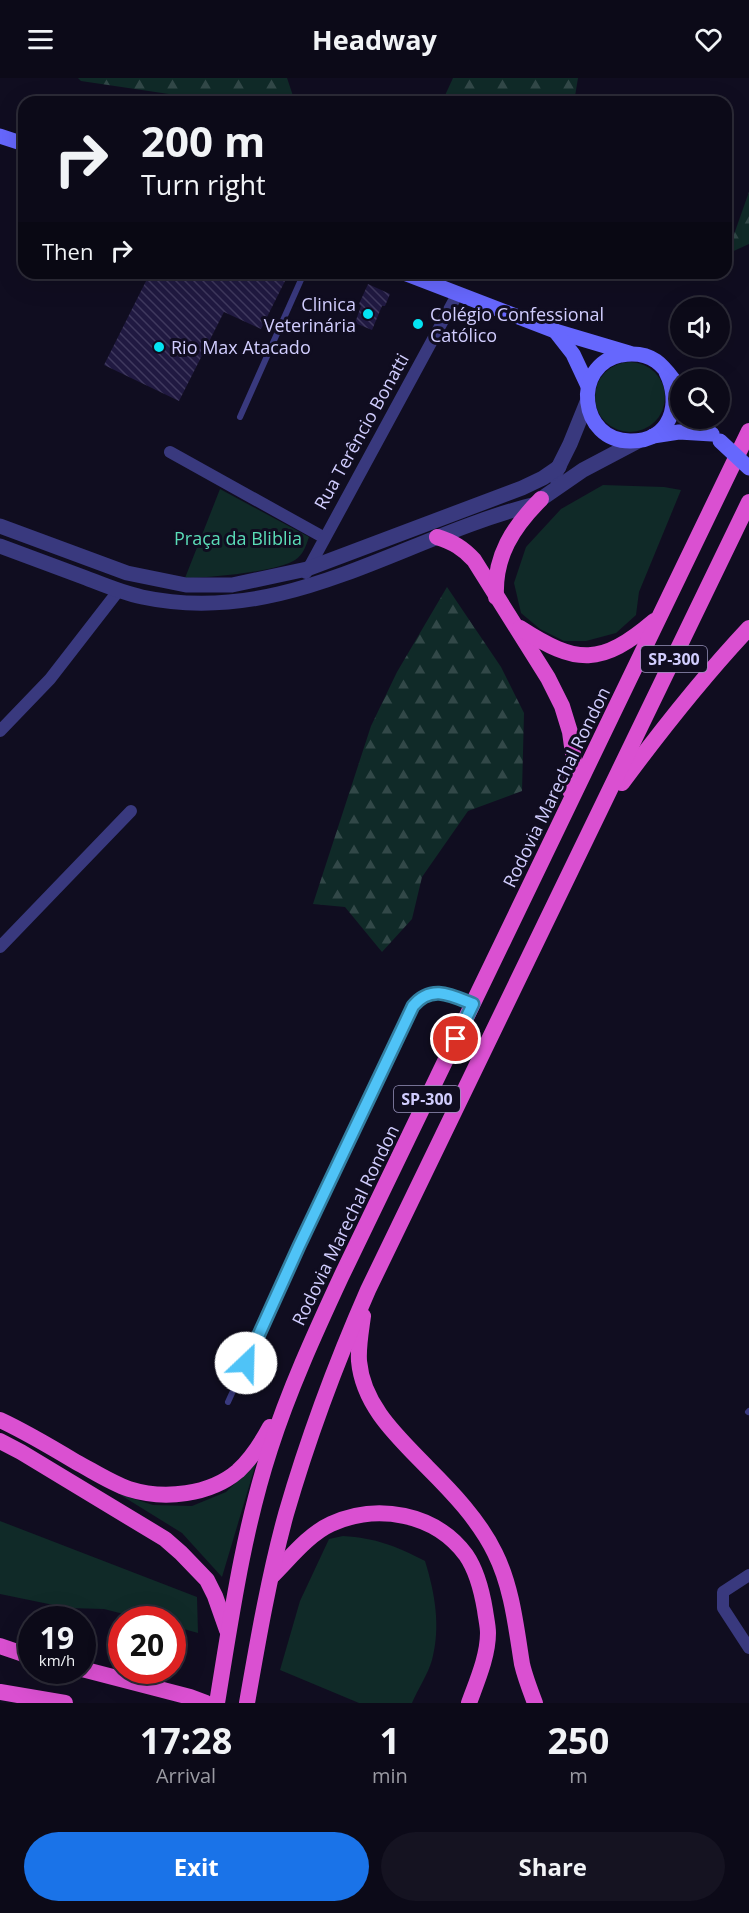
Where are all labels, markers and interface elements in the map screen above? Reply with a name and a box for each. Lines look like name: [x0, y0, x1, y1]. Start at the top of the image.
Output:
text: Headway: [312, 21, 437, 58]
icon: menu: [24, 23, 57, 56]
icon: heart: [692, 23, 725, 56]
text: 200 m: [141, 112, 265, 169]
icon: right: [42, 120, 120, 198]
text: Turn right: [141, 166, 266, 203]
icon: right: [105, 234, 138, 267]
text: Then: [42, 236, 93, 266]
place label: Clinica Veterinária: [264, 292, 356, 337]
map controls: [670, 297, 730, 429]
button: sound: [670, 297, 730, 357]
place label: Colégio Confessional Católico: [430, 302, 604, 347]
marker: Clinica Veterinária: [361, 307, 375, 321]
marker: Colégio Confessional Católico: [411, 317, 425, 331]
place label: Rio Max Atacado: [171, 335, 311, 359]
marker: Rio Max Atacado: [152, 340, 166, 354]
street label: Rua Terêncio Bonatti: [308, 349, 414, 513]
button: search: [670, 369, 730, 429]
park label: Praça da Bliblia: [174, 526, 302, 550]
road number: SP-300: [641, 646, 707, 672]
street label: Rodovia Marechal Rondon: [497, 683, 615, 891]
pin: [430, 1013, 481, 1064]
icon: arrive: [439, 1022, 472, 1055]
road number: SP-300: [394, 1086, 460, 1112]
street label: Rodovia Marechal Rondon: [286, 1121, 404, 1329]
position arrow: [214, 1331, 278, 1395]
speed limit sign: 20: [108, 1606, 186, 1684]
text: 19: [40, 1617, 74, 1658]
text: km/h: [39, 1650, 75, 1670]
text: 17:28: [140, 1716, 232, 1765]
text: 1: [380, 1716, 400, 1765]
text: 250: [548, 1716, 609, 1765]
text: Arrival: [156, 1762, 216, 1789]
text: min: [372, 1762, 408, 1789]
text: m: [569, 1762, 588, 1789]
button: Exit: [24, 1832, 369, 1901]
button: Share: [381, 1832, 725, 1901]

